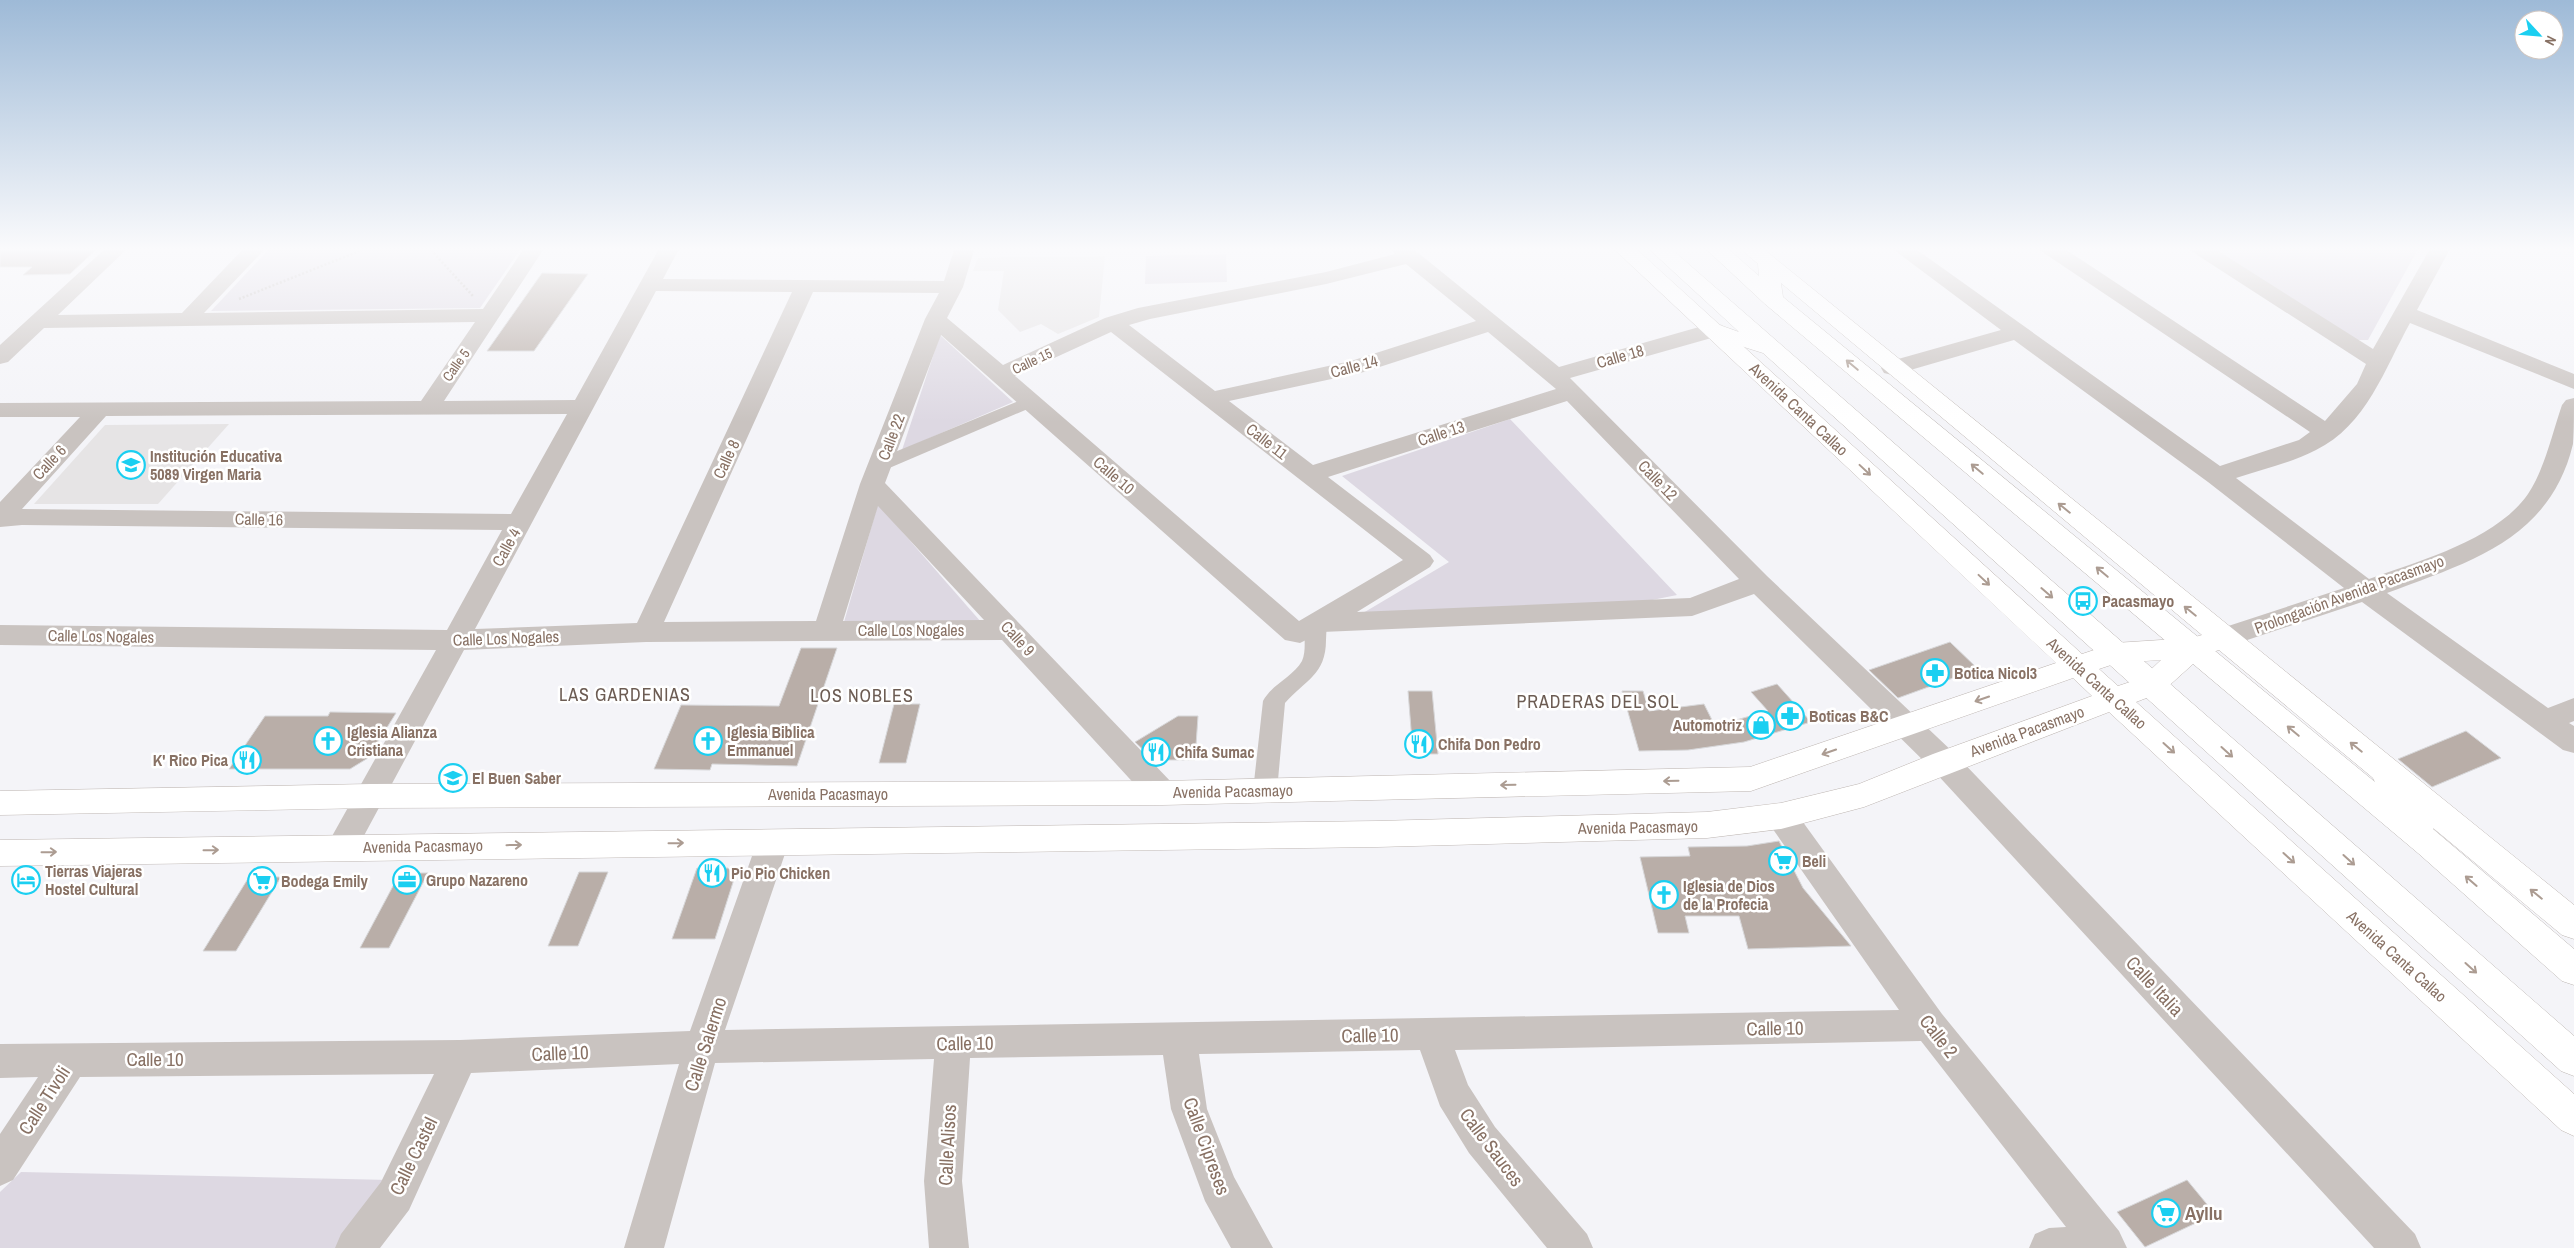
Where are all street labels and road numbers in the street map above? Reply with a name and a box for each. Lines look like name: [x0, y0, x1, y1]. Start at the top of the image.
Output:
street label: Calle 18: [1594, 339, 1646, 373]
street label: Calle 15: [1009, 344, 1055, 378]
street label: Calle 5: [438, 345, 474, 385]
street label: Calle 14: [1328, 349, 1380, 383]
street label: Avenida Canta Callao: [1744, 357, 1853, 460]
street label: Calle 22: [872, 411, 910, 463]
street label: Calle 13: [1415, 415, 1467, 451]
street label: Calle 11: [1242, 418, 1293, 465]
street label: Calle 8: [707, 436, 745, 482]
street label: Calle 6: [27, 440, 71, 484]
street label: Calle 10: [1089, 451, 1139, 499]
street label: Calle 12: [1633, 455, 1683, 505]
street label: Calle 16: [235, 508, 283, 530]
street label: Calle 4: [486, 524, 526, 570]
street label: Prolongación Avenida Pacasmayo: [2251, 549, 2447, 639]
street label: Calle 9: [996, 616, 1040, 660]
street label: Calle Los Nogales: [858, 619, 964, 641]
street label: Calle Los Nogales: [48, 624, 154, 648]
street label: Calle Los Nogales: [452, 625, 560, 651]
street label: Avenida Canta Callao: [2042, 632, 2152, 734]
street label: Avenida Pacasmayo: [1966, 700, 2087, 762]
street label: Avenida Pacasmayo: [1172, 779, 1293, 803]
street label: Avenida Pacasmayo: [767, 783, 888, 805]
street label: Avenida Pacasmayo: [1577, 815, 1698, 839]
street label: Avenida Pacasmayo: [362, 834, 483, 858]
street label: Avenida Canta Callao: [2342, 905, 2452, 1007]
street label: Calle Italia: [2120, 950, 2190, 1022]
street label: Calle Salermo: [678, 993, 732, 1095]
street label: Calle 2: [1914, 1009, 1964, 1063]
street label: Calle 10: [1746, 1015, 1804, 1041]
street label: Calle 10: [1341, 1022, 1399, 1048]
street label: Calle 10: [936, 1030, 994, 1056]
street label: Calle 10: [531, 1039, 589, 1067]
street label: Calle 10: [126, 1046, 184, 1072]
street label: Calle Tivoli: [12, 1060, 76, 1140]
street label: Calle Cipreses: [1177, 1094, 1237, 1199]
street label: Calle Alisos: [932, 1103, 962, 1186]
street label: Calle Sauces: [1454, 1103, 1530, 1192]
street label: Calle Castel: [383, 1113, 443, 1199]

